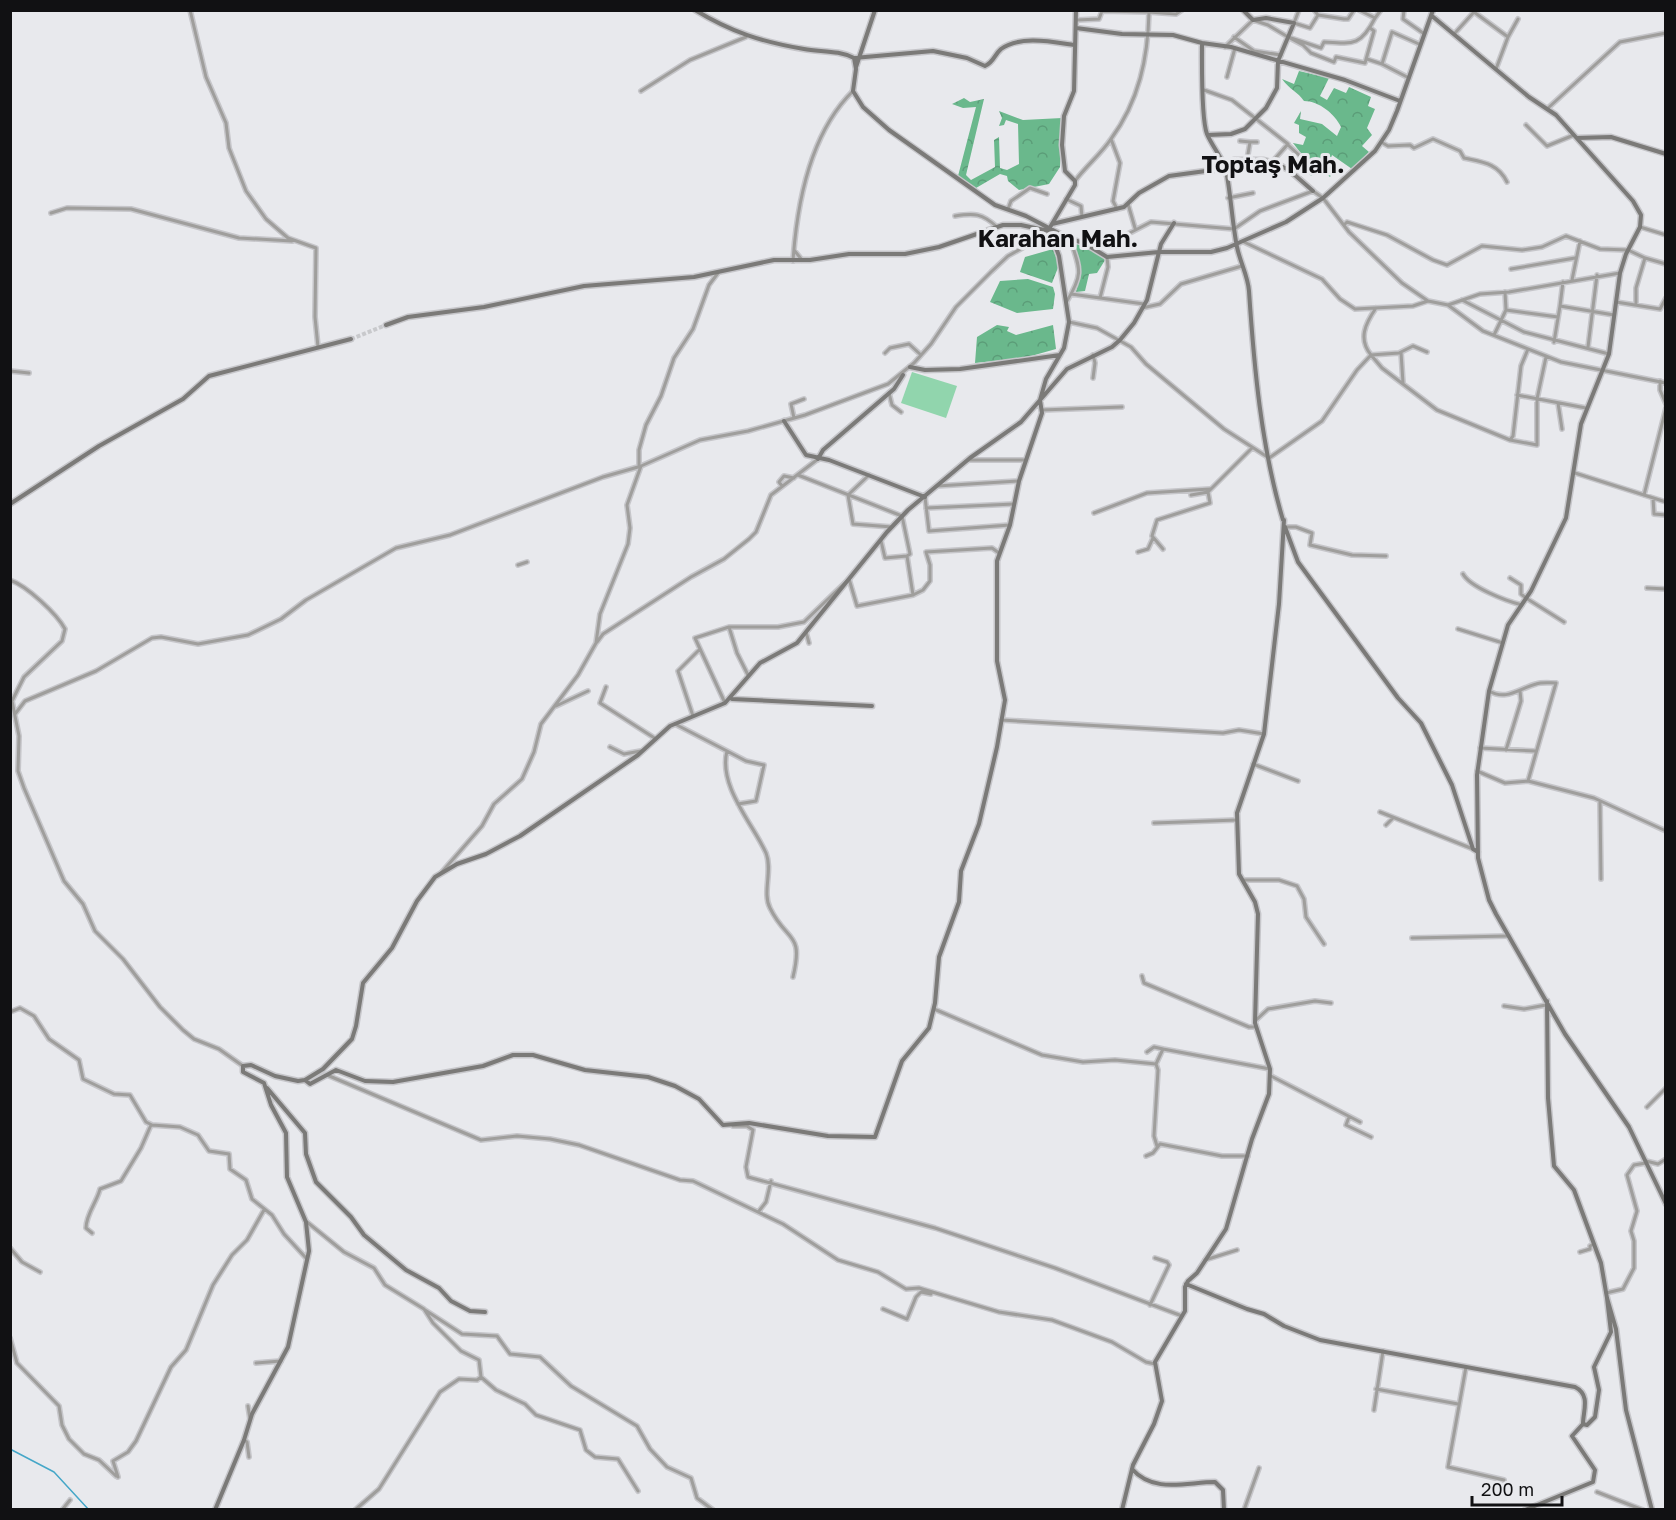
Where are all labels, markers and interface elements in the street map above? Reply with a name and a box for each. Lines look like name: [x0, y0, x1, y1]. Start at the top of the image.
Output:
district label: Toptaş Mah.: [1201, 149, 1345, 178]
district label: Karahan Mah.: [978, 223, 1138, 252]
scale bar: [1472, 1469, 1562, 1507]
text: 200 m: [1481, 1478, 1534, 1500]

